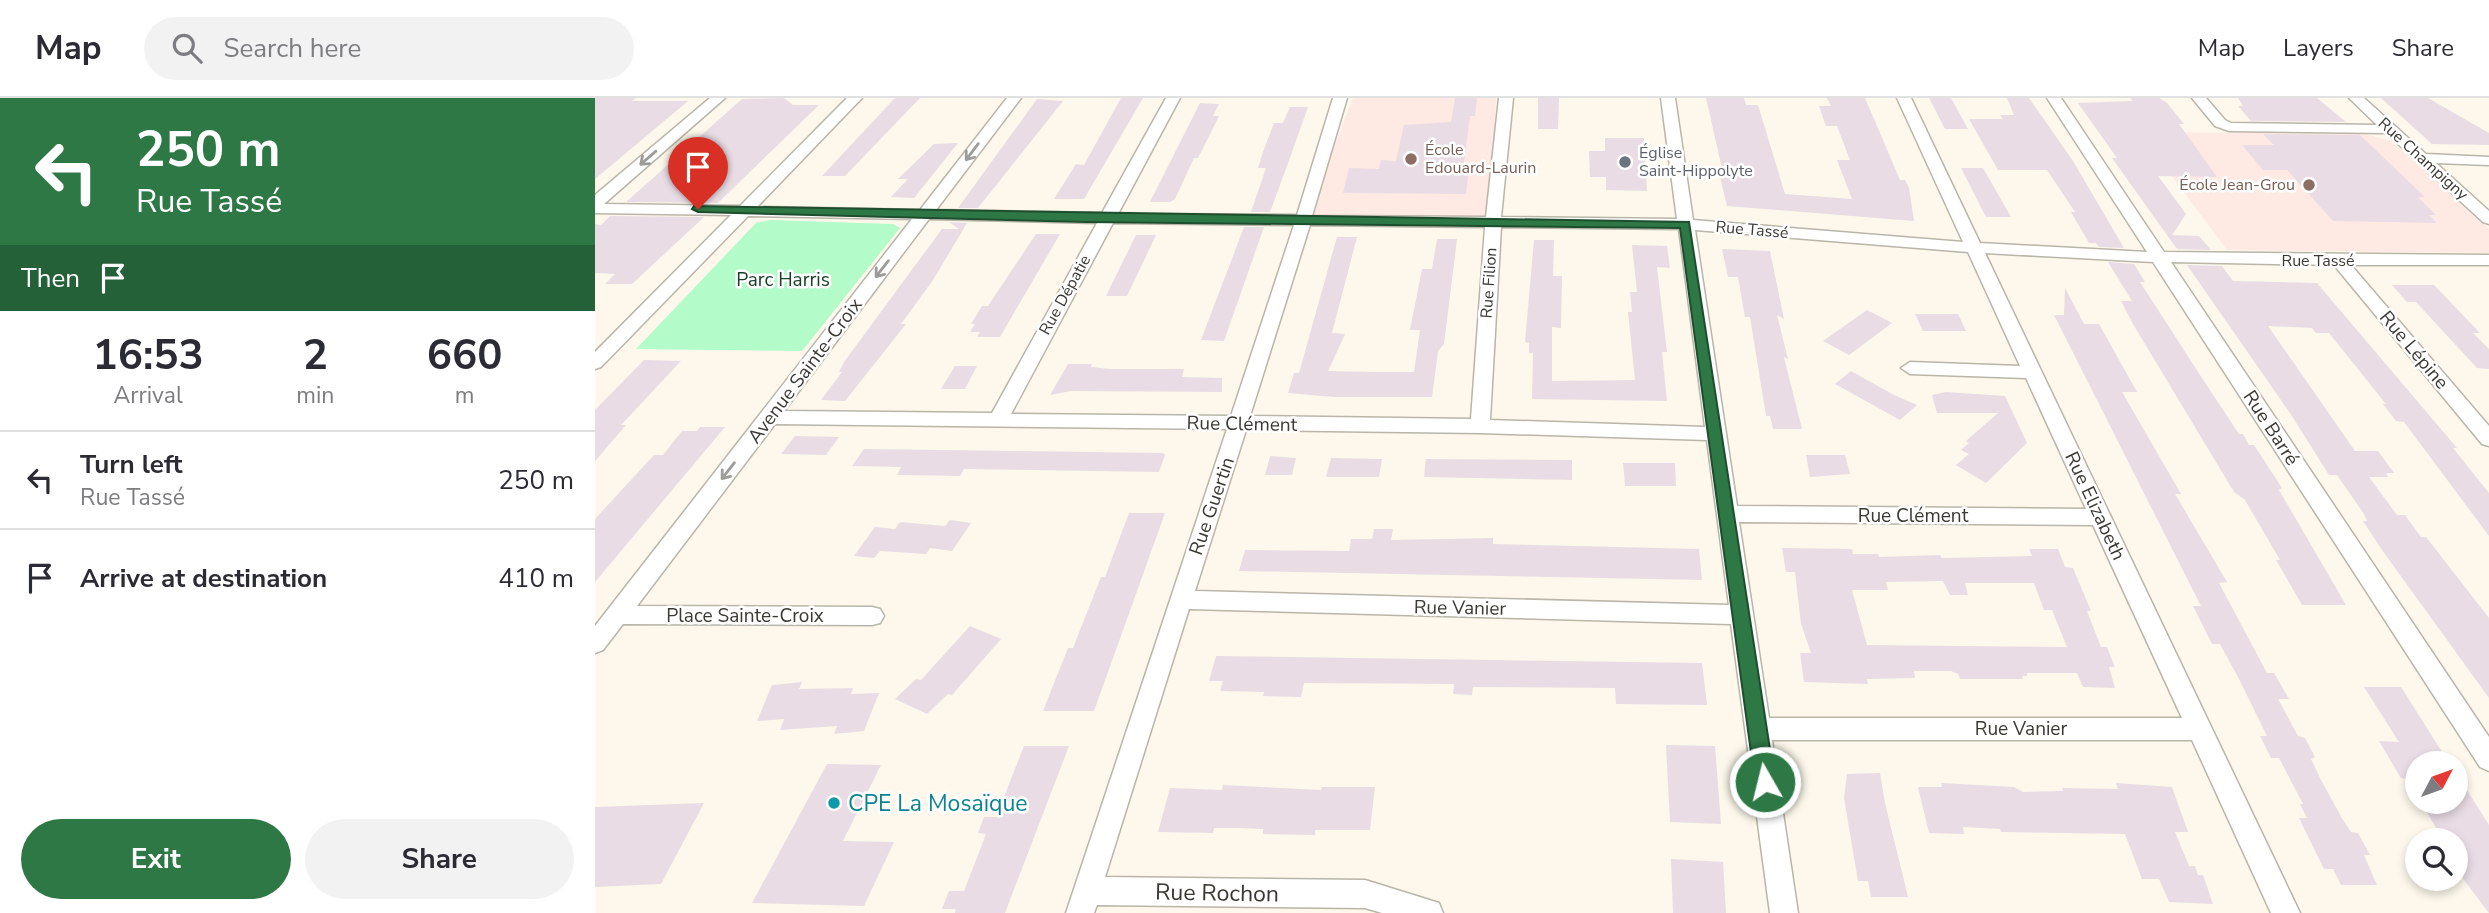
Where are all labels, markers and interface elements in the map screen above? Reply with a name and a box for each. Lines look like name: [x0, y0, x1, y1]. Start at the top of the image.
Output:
search box: [144, 17, 634, 80]
text: Map: [35, 26, 102, 71]
icon: search: [168, 29, 206, 67]
text: Search here: [224, 31, 361, 66]
text: Map: [2198, 32, 2245, 64]
text: Layers: [2283, 32, 2354, 64]
text: Share: [2392, 32, 2454, 64]
street label: Rue Champigny: [2373, 113, 2473, 206]
text: 250 m: [136, 116, 280, 183]
icon: left: [21, 126, 112, 217]
pin: [668, 137, 728, 209]
place label: École Edouard-Laurin: [1425, 139, 1536, 179]
one-way arrow: [965, 142, 980, 161]
place label: Église Saint-Hippolyte: [1639, 142, 1753, 182]
icon: arrive: [679, 148, 717, 186]
one-way arrow: [639, 150, 657, 166]
marker: École Edouard-Laurin: [1403, 151, 1419, 167]
marker: Église Saint-Hippolyte: [1617, 154, 1633, 170]
place label: École Jean-Grou: [2179, 174, 2295, 196]
marker: École Jean-Grou: [2301, 177, 2317, 193]
text: Rue Tassé: [136, 180, 282, 223]
street label: Rue Tassé: [1715, 216, 1789, 244]
street label: Rue Filion: [1476, 247, 1502, 319]
street label: Rue Tassé: [2281, 250, 2355, 272]
street label: Rue Dépatie: [1034, 251, 1096, 339]
icon: arrive: [94, 259, 132, 297]
one-way arrow: [875, 260, 890, 278]
text: Then: [21, 261, 80, 296]
park label: Parc Harris: [736, 267, 830, 293]
street label: Avenue Sainte-Croix: [742, 293, 868, 449]
street label: Rue Lépine: [2373, 305, 2455, 395]
text: 16:53: [93, 327, 204, 384]
text: 2: [303, 327, 328, 384]
text: 660: [427, 327, 502, 384]
text: Arrival: [114, 380, 183, 411]
text: min: [296, 380, 334, 411]
text: m: [455, 380, 475, 411]
street label: Rue Barré: [2237, 385, 2305, 471]
street label: Rue Clément: [1186, 410, 1298, 438]
text: Turn left: [80, 447, 183, 482]
street label: Rue Elizabeth: [2059, 448, 2131, 564]
street label: Rue Guertin: [1183, 454, 1241, 558]
icon: left: [21, 461, 59, 499]
one-way arrow: [720, 461, 735, 480]
text: 250 m: [498, 463, 574, 498]
text: Rue Tassé: [80, 482, 185, 513]
street label: Rue Clément: [1858, 503, 1969, 529]
icon: arrive: [21, 559, 59, 597]
text: Arrive at destination: [80, 561, 327, 596]
text: 410 m: [498, 561, 574, 596]
street label: Rue Vanier: [1414, 594, 1507, 622]
street label: Place Sainte-Croix: [666, 603, 824, 629]
street label: Rue Vanier: [1975, 716, 2067, 742]
position arrow: [1728, 745, 1802, 819]
north arrow: [2405, 751, 2467, 814]
map controls: [2405, 751, 2468, 891]
place label: CPE La Mosaïque: [848, 788, 1028, 819]
marker: CPE La Mosaïque: [826, 795, 842, 811]
button: Exit: [21, 819, 291, 899]
button: Share: [305, 819, 574, 899]
button: search: [2405, 828, 2468, 891]
street label: Rue Rochon: [1155, 876, 1279, 910]

